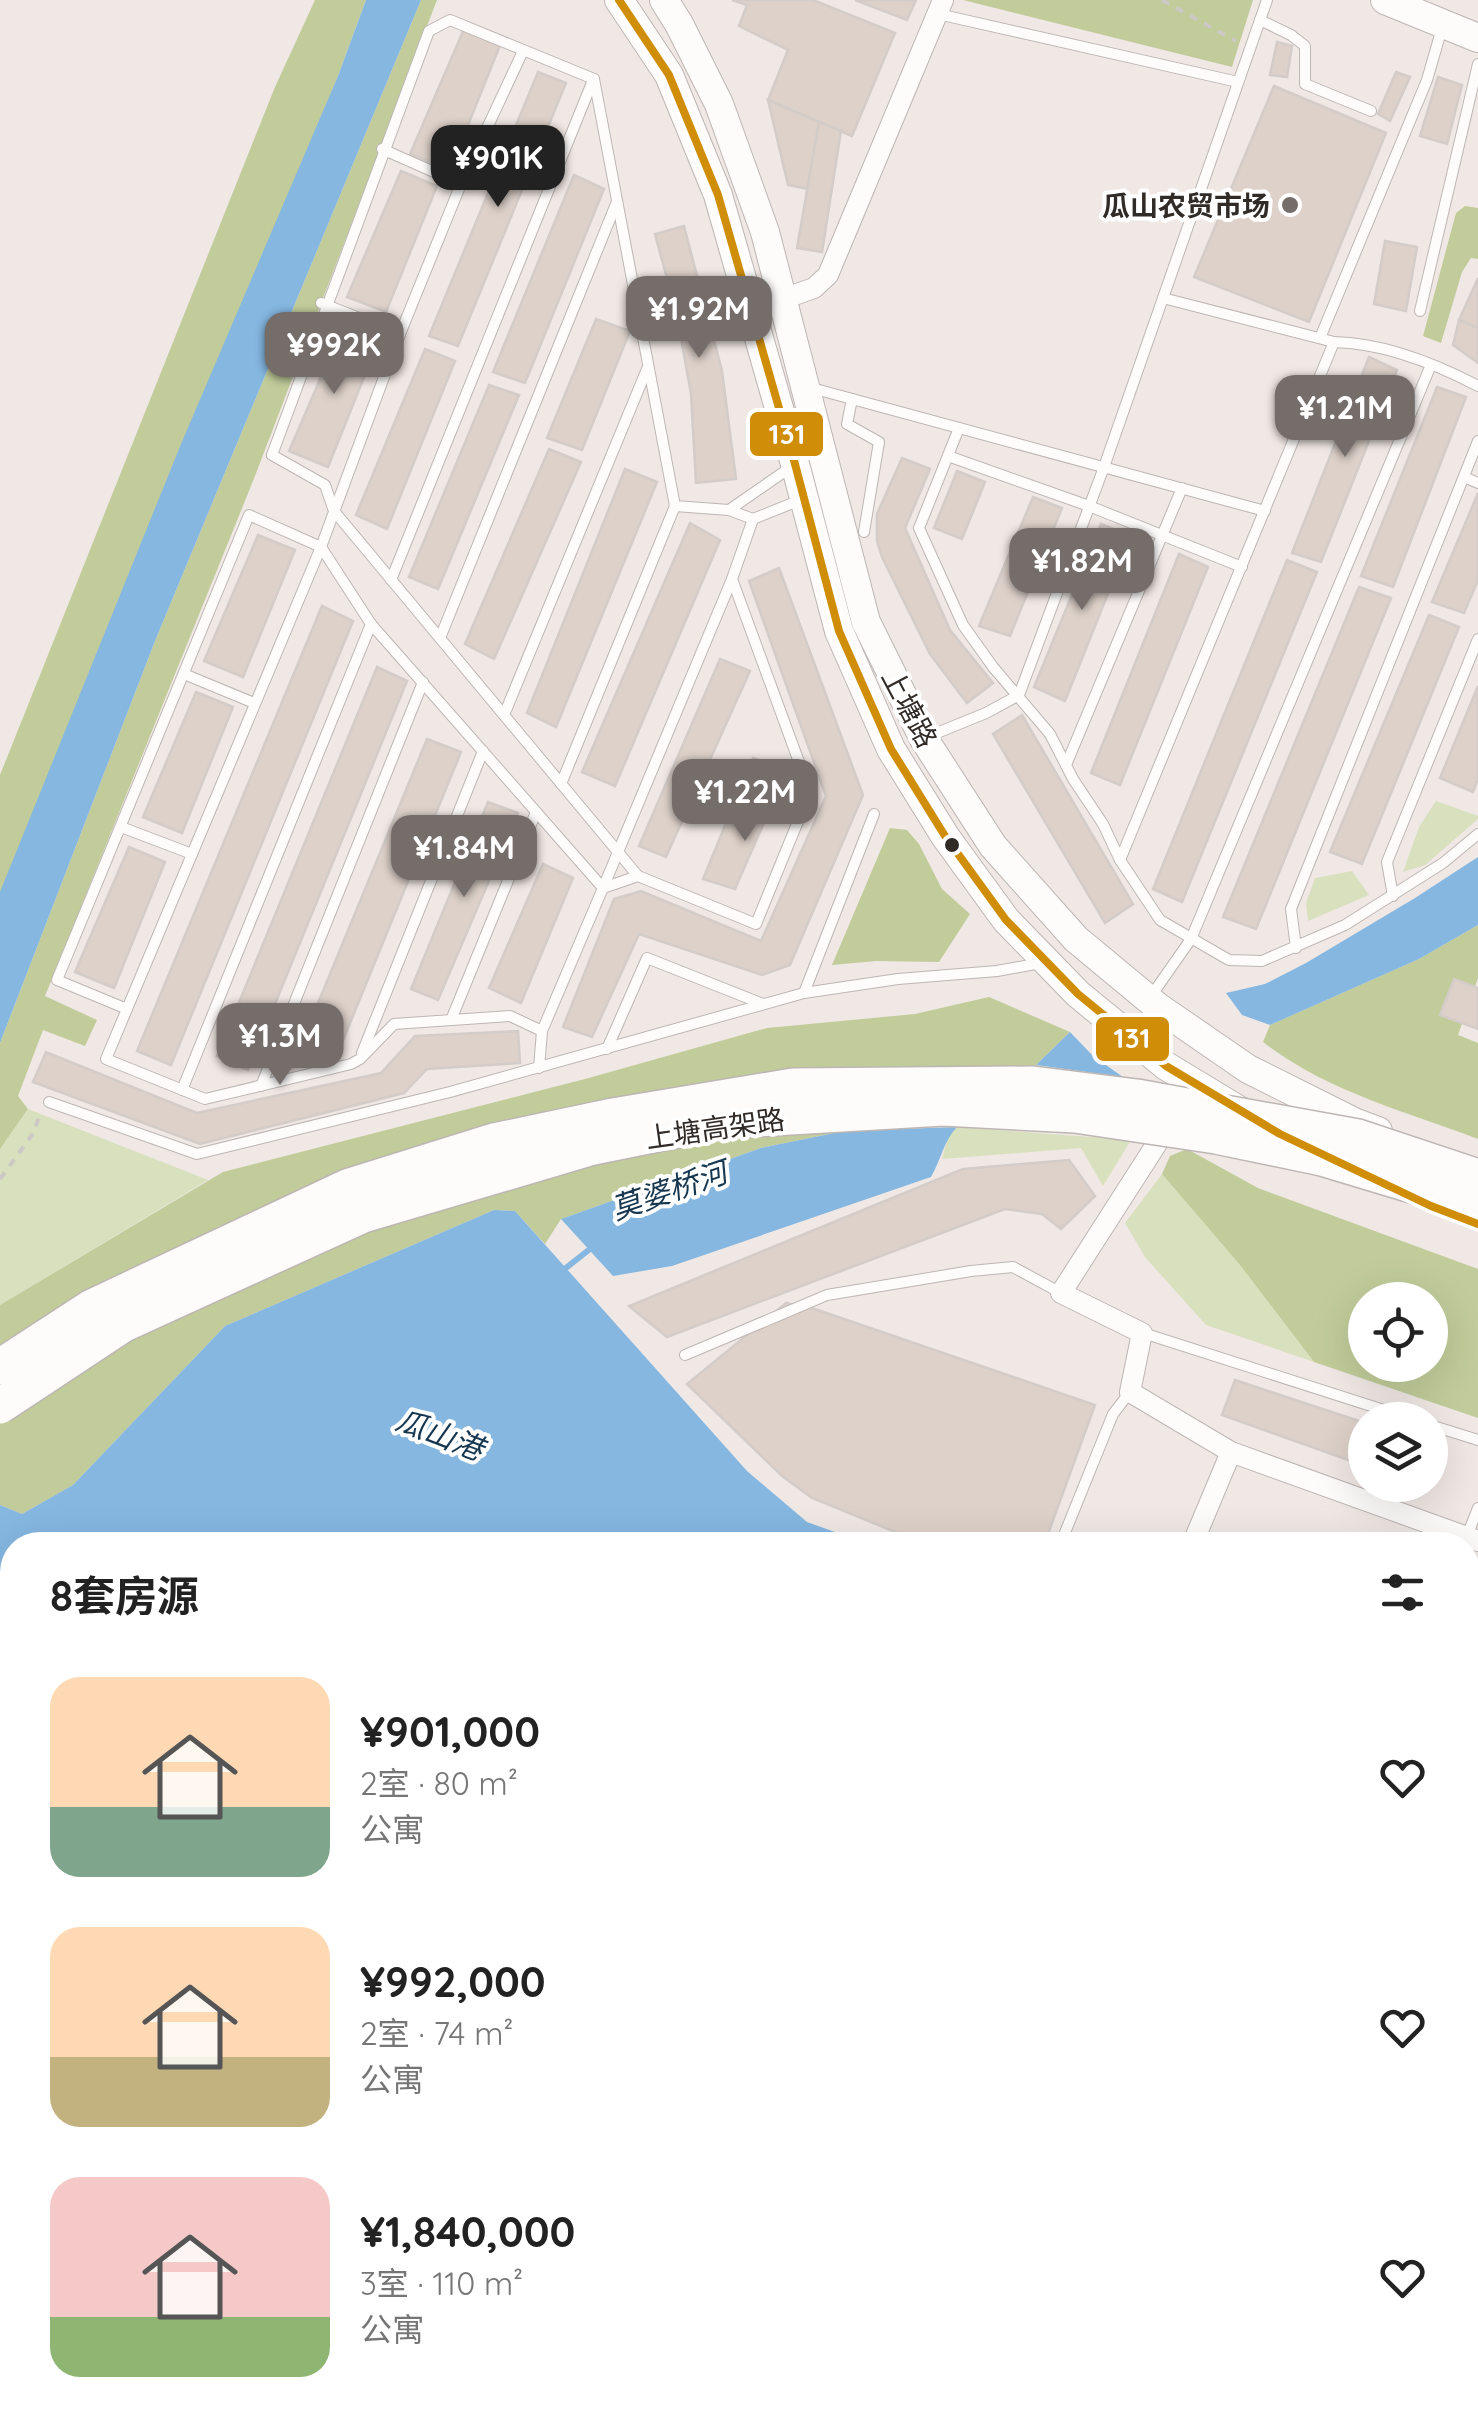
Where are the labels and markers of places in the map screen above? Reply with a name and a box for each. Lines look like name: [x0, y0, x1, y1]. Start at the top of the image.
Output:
pin: ¥901K: [428, 125, 568, 210]
place label: 瓜山农贸市场: [1102, 188, 1270, 223]
marker: 瓜山农贸市场: [1279, 194, 1301, 216]
pin: ¥1.92M: [618, 276, 780, 361]
pin: ¥992K: [264, 312, 404, 397]
pin: ¥1.21M: [1264, 375, 1426, 460]
pin: ¥1.82M: [1001, 528, 1163, 613]
pin: ¥1.22M: [664, 759, 826, 844]
pin: ¥1.84M: [383, 815, 545, 900]
unlabelled marker: [942, 835, 962, 855]
pin: ¥1.3M: [210, 1003, 350, 1088]

